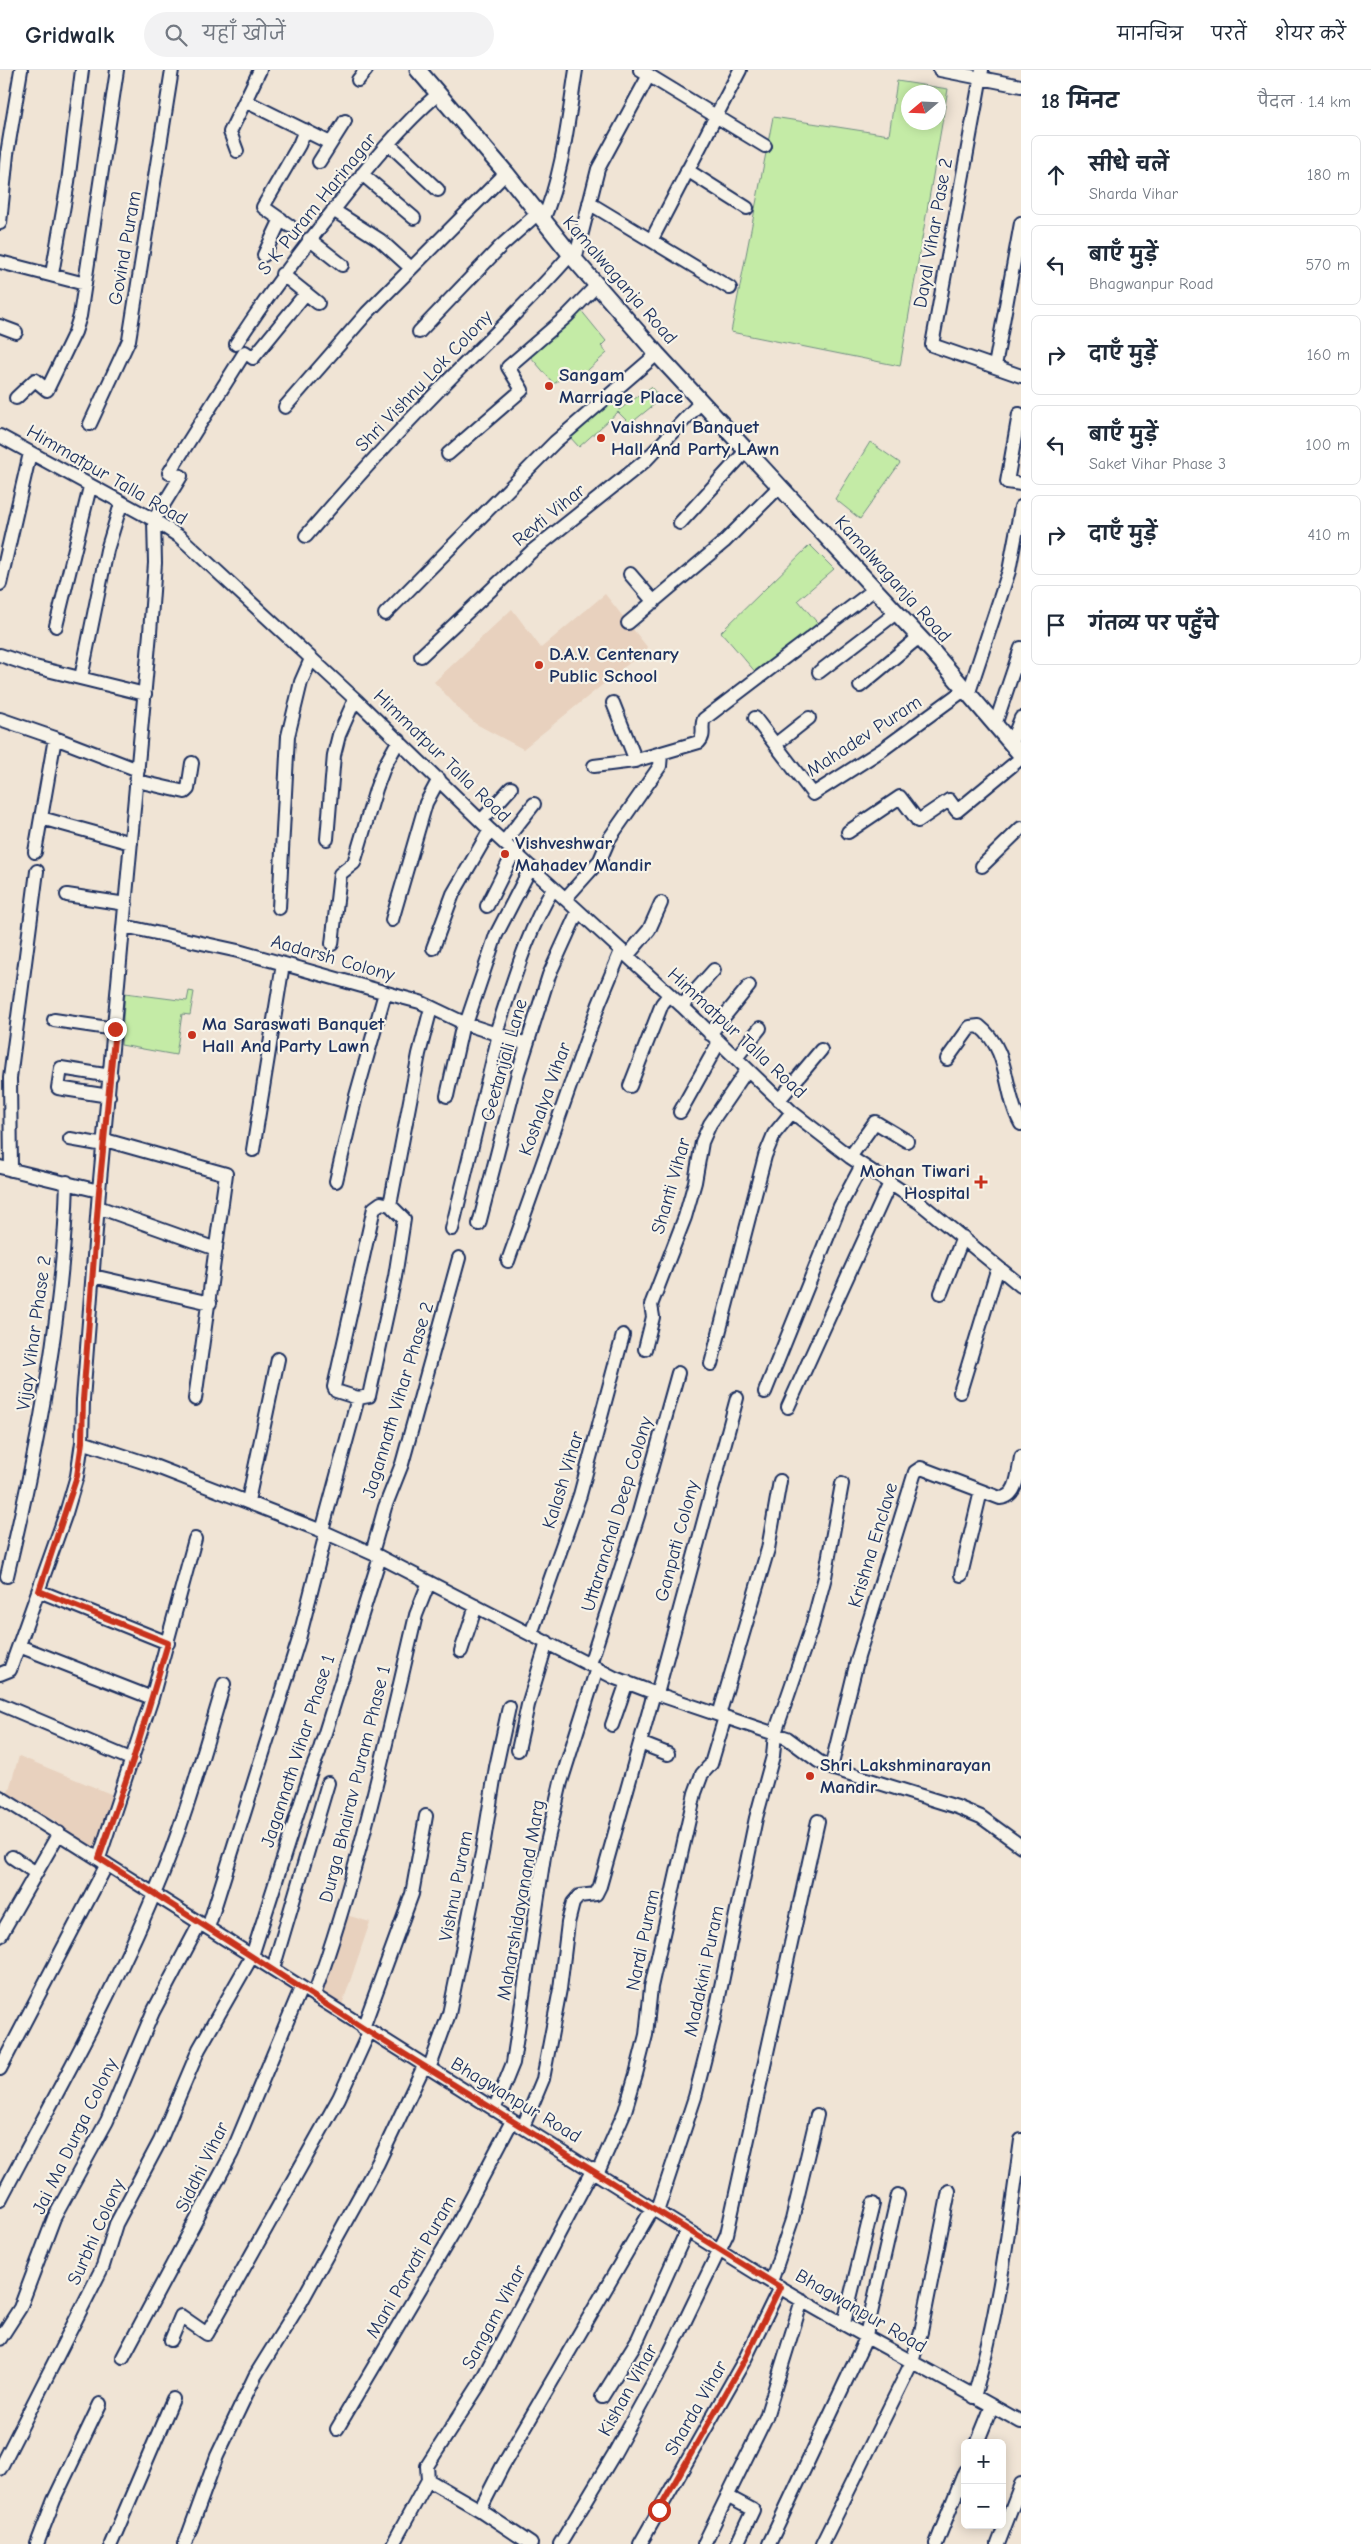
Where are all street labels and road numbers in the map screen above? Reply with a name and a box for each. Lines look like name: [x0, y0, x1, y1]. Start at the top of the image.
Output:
street label: S K Puram Harinagar: [253, 128, 381, 279]
street label: Dayal Vihar Pase 2: [909, 156, 957, 310]
street label: Govind Puram: [104, 189, 146, 307]
street label: Kamalwaganja Road: [558, 211, 682, 349]
street label: Shri Vishnu Lok Colony: [351, 305, 497, 456]
street label: Himmatpur Talla Road: [23, 420, 191, 530]
street label: Revti Vihar: [508, 479, 590, 551]
street label: Kamalwaganja Road: [830, 511, 956, 647]
street label: Himmatpur Talla Road: [369, 685, 515, 827]
street label: Mahadev Puram: [802, 691, 926, 781]
street label: Aadarsh Colony: [269, 930, 398, 986]
street label: Himmatpur Talla Road: [663, 963, 811, 1103]
street label: Geetanjali Lane: [476, 996, 532, 1124]
street label: Koshalya Vihar: [514, 1039, 576, 1159]
street label: Shanti Vihar: [647, 1135, 695, 1237]
street label: Vijay Vihar Phase 2: [12, 1254, 56, 1412]
street label: Jagannath Vihar Phase 2: [358, 1299, 438, 1501]
street label: Uttaranchal Deep Colony: [577, 1413, 657, 1614]
street label: Kalash Vihar: [538, 1428, 588, 1531]
street label: Ganpati Colony: [650, 1477, 704, 1604]
street label: Krishna Enclave: [844, 1480, 902, 1610]
street label: Jagannath Vihar Phase 1: [256, 1652, 340, 1850]
street label: Durga Bhairav Puram Phase 1: [315, 1663, 395, 1905]
street label: Maharshidayanand Marg: [492, 1798, 550, 2002]
street label: Vishnu Puram: [434, 1829, 478, 1943]
street label: Nardi Puram: [622, 1887, 664, 1993]
street label: Madakini Puram: [679, 1904, 729, 2038]
street label: Bhagwanpur Road: [447, 2052, 585, 2148]
street label: Jai Ma Durga Colony: [28, 2054, 123, 2218]
street label: Siddhi Vihar: [171, 2118, 234, 2216]
street label: Surbhi Colony: [63, 2175, 129, 2288]
street label: Mani Parvati Puram: [361, 2192, 461, 2342]
street label: Sangam Vihar: [457, 2261, 531, 2373]
street label: Bhagwanpur Road: [791, 2265, 931, 2357]
street label: Kishan Vihar: [594, 2340, 662, 2440]
street label: Sharda Vihar: [660, 2356, 732, 2459]

